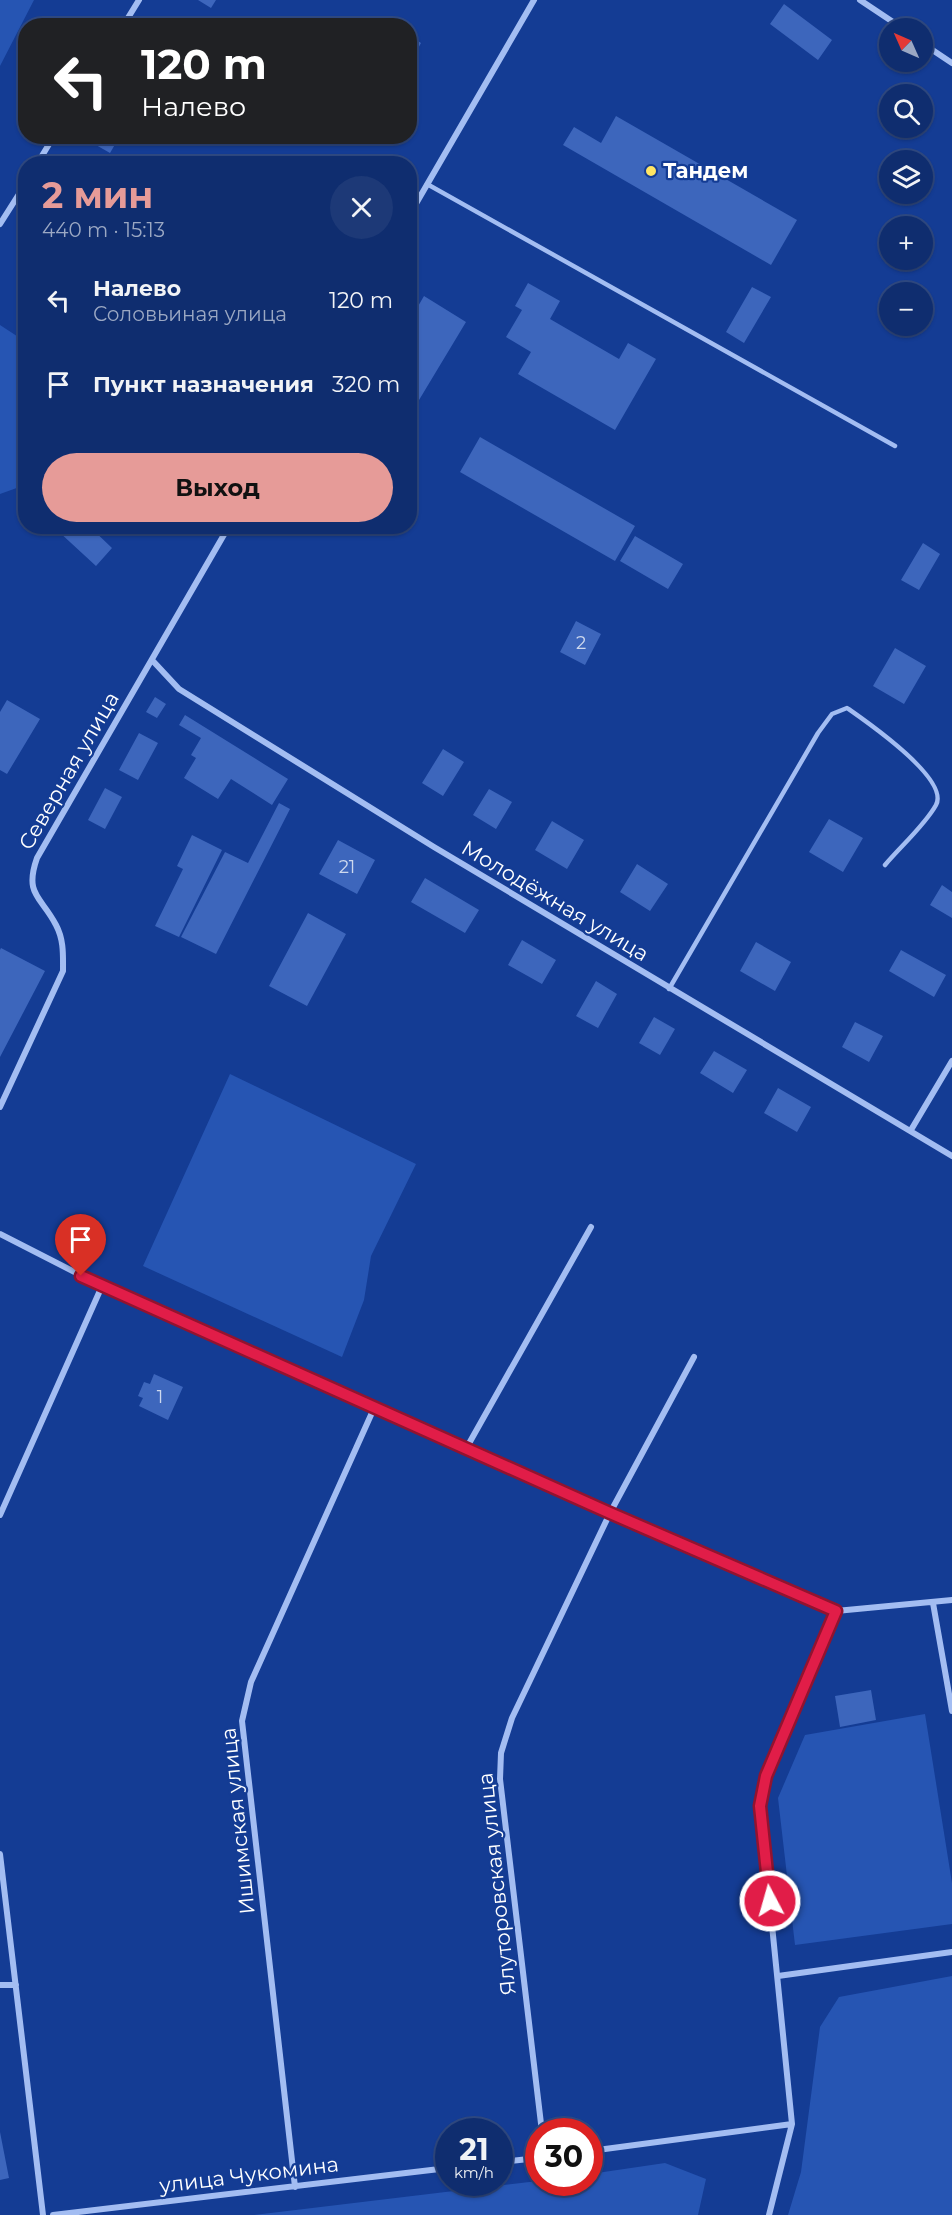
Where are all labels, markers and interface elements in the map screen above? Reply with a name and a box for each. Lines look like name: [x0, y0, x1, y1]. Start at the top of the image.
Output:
north arrow: [879, 18, 933, 72]
map controls: [879, 18, 933, 336]
text: 120 m: [141, 38, 267, 90]
icon: left: [42, 42, 120, 120]
button: search: [879, 84, 933, 138]
text: Налево: [141, 90, 246, 123]
button: layers: [879, 150, 933, 204]
place label: Тандем: [663, 158, 748, 183]
marker: Тандем: [644, 164, 658, 178]
text: 2 мин: [42, 173, 153, 217]
button: close: [330, 176, 393, 239]
button: +: [879, 216, 933, 270]
text: 440 m · 15:13: [42, 218, 165, 242]
text: Налево: [93, 275, 181, 302]
button: −: [879, 282, 933, 336]
icon: left: [42, 284, 75, 317]
text: 120 m: [329, 287, 393, 314]
text: Соловьиная улица: [93, 302, 287, 326]
icon: arrive: [42, 368, 75, 401]
text: Пункт назначения: [93, 371, 314, 398]
text: 320 m: [332, 371, 400, 398]
button: Выход: [42, 453, 393, 522]
house number: 2: [576, 632, 586, 654]
street label: Северная улица: [13, 687, 124, 854]
street label: Молодёжная улица: [457, 835, 653, 966]
house number: 21: [339, 856, 355, 878]
pin: [55, 1214, 106, 1276]
icon: arrive: [64, 1223, 97, 1256]
house number: 1: [157, 1386, 163, 1408]
street label: Ишимская улица: [215, 1726, 260, 1916]
street label: Ялуторовская улица: [472, 1772, 521, 1997]
position arrow: [738, 1869, 802, 1933]
speed limit sign: 30: [525, 2118, 603, 2196]
text: 21: [459, 2131, 489, 2168]
street label: улица Чукомина: [157, 2151, 340, 2198]
text: km/h: [454, 2163, 494, 2182]

